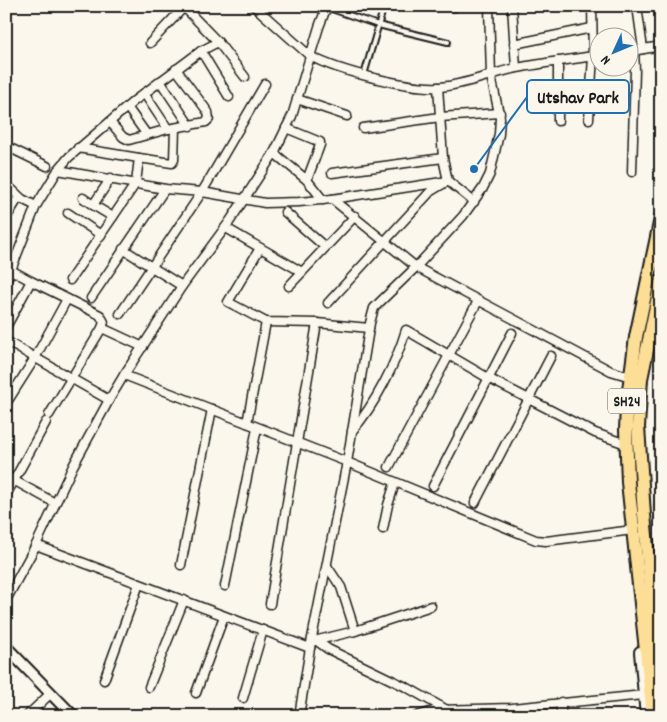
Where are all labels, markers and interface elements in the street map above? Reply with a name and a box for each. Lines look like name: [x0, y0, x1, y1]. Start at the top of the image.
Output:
north arrow: [590, 28, 640, 78]
text: N: [596, 50, 616, 69]
callout: Utshav Park: [527, 80, 629, 113]
text: Utshav Park: [537, 87, 620, 112]
road number: SH24: [608, 388, 646, 414]

